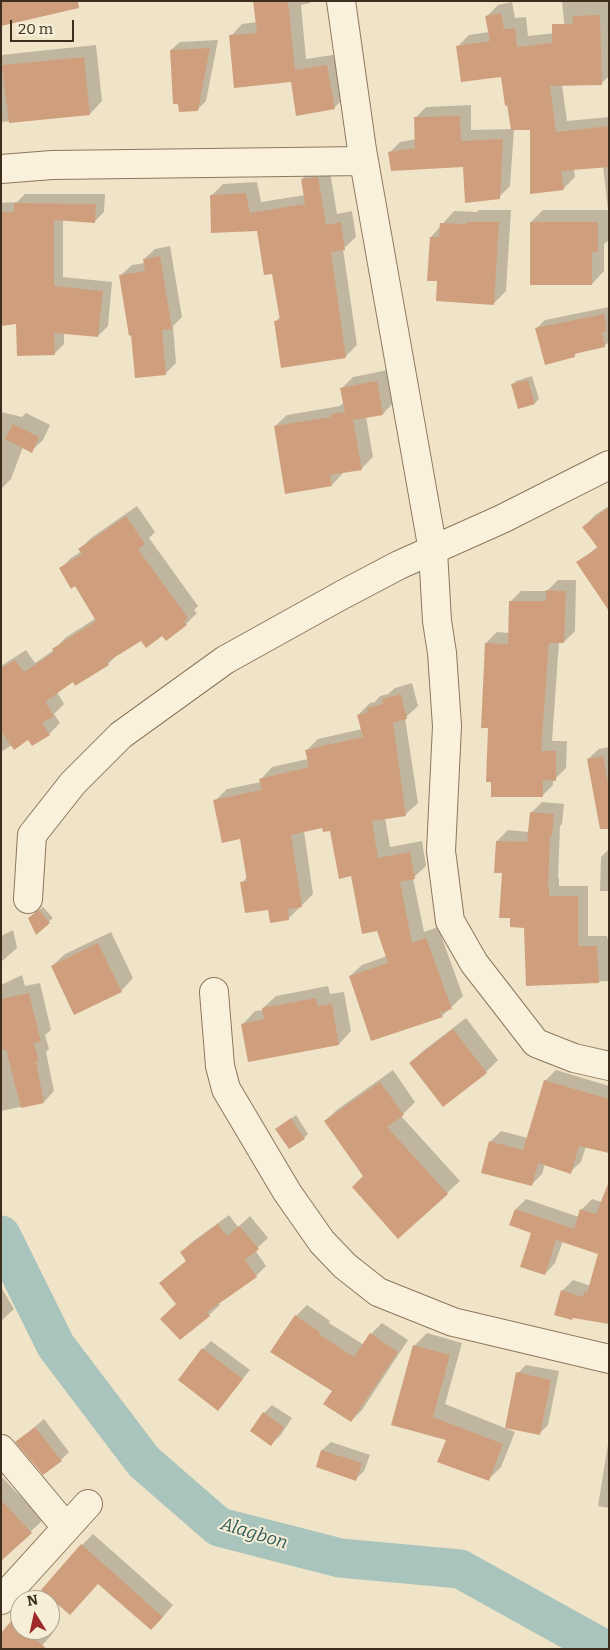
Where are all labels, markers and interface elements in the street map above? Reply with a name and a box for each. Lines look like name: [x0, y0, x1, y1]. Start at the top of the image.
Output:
scale bar: [12, 10, 76, 42]
text: 20 m: [18, 20, 53, 38]
water label: Alagbon: [218, 1514, 290, 1554]
north arrow: [10, 1590, 60, 1640]
text: N: [26, 1591, 39, 1610]

